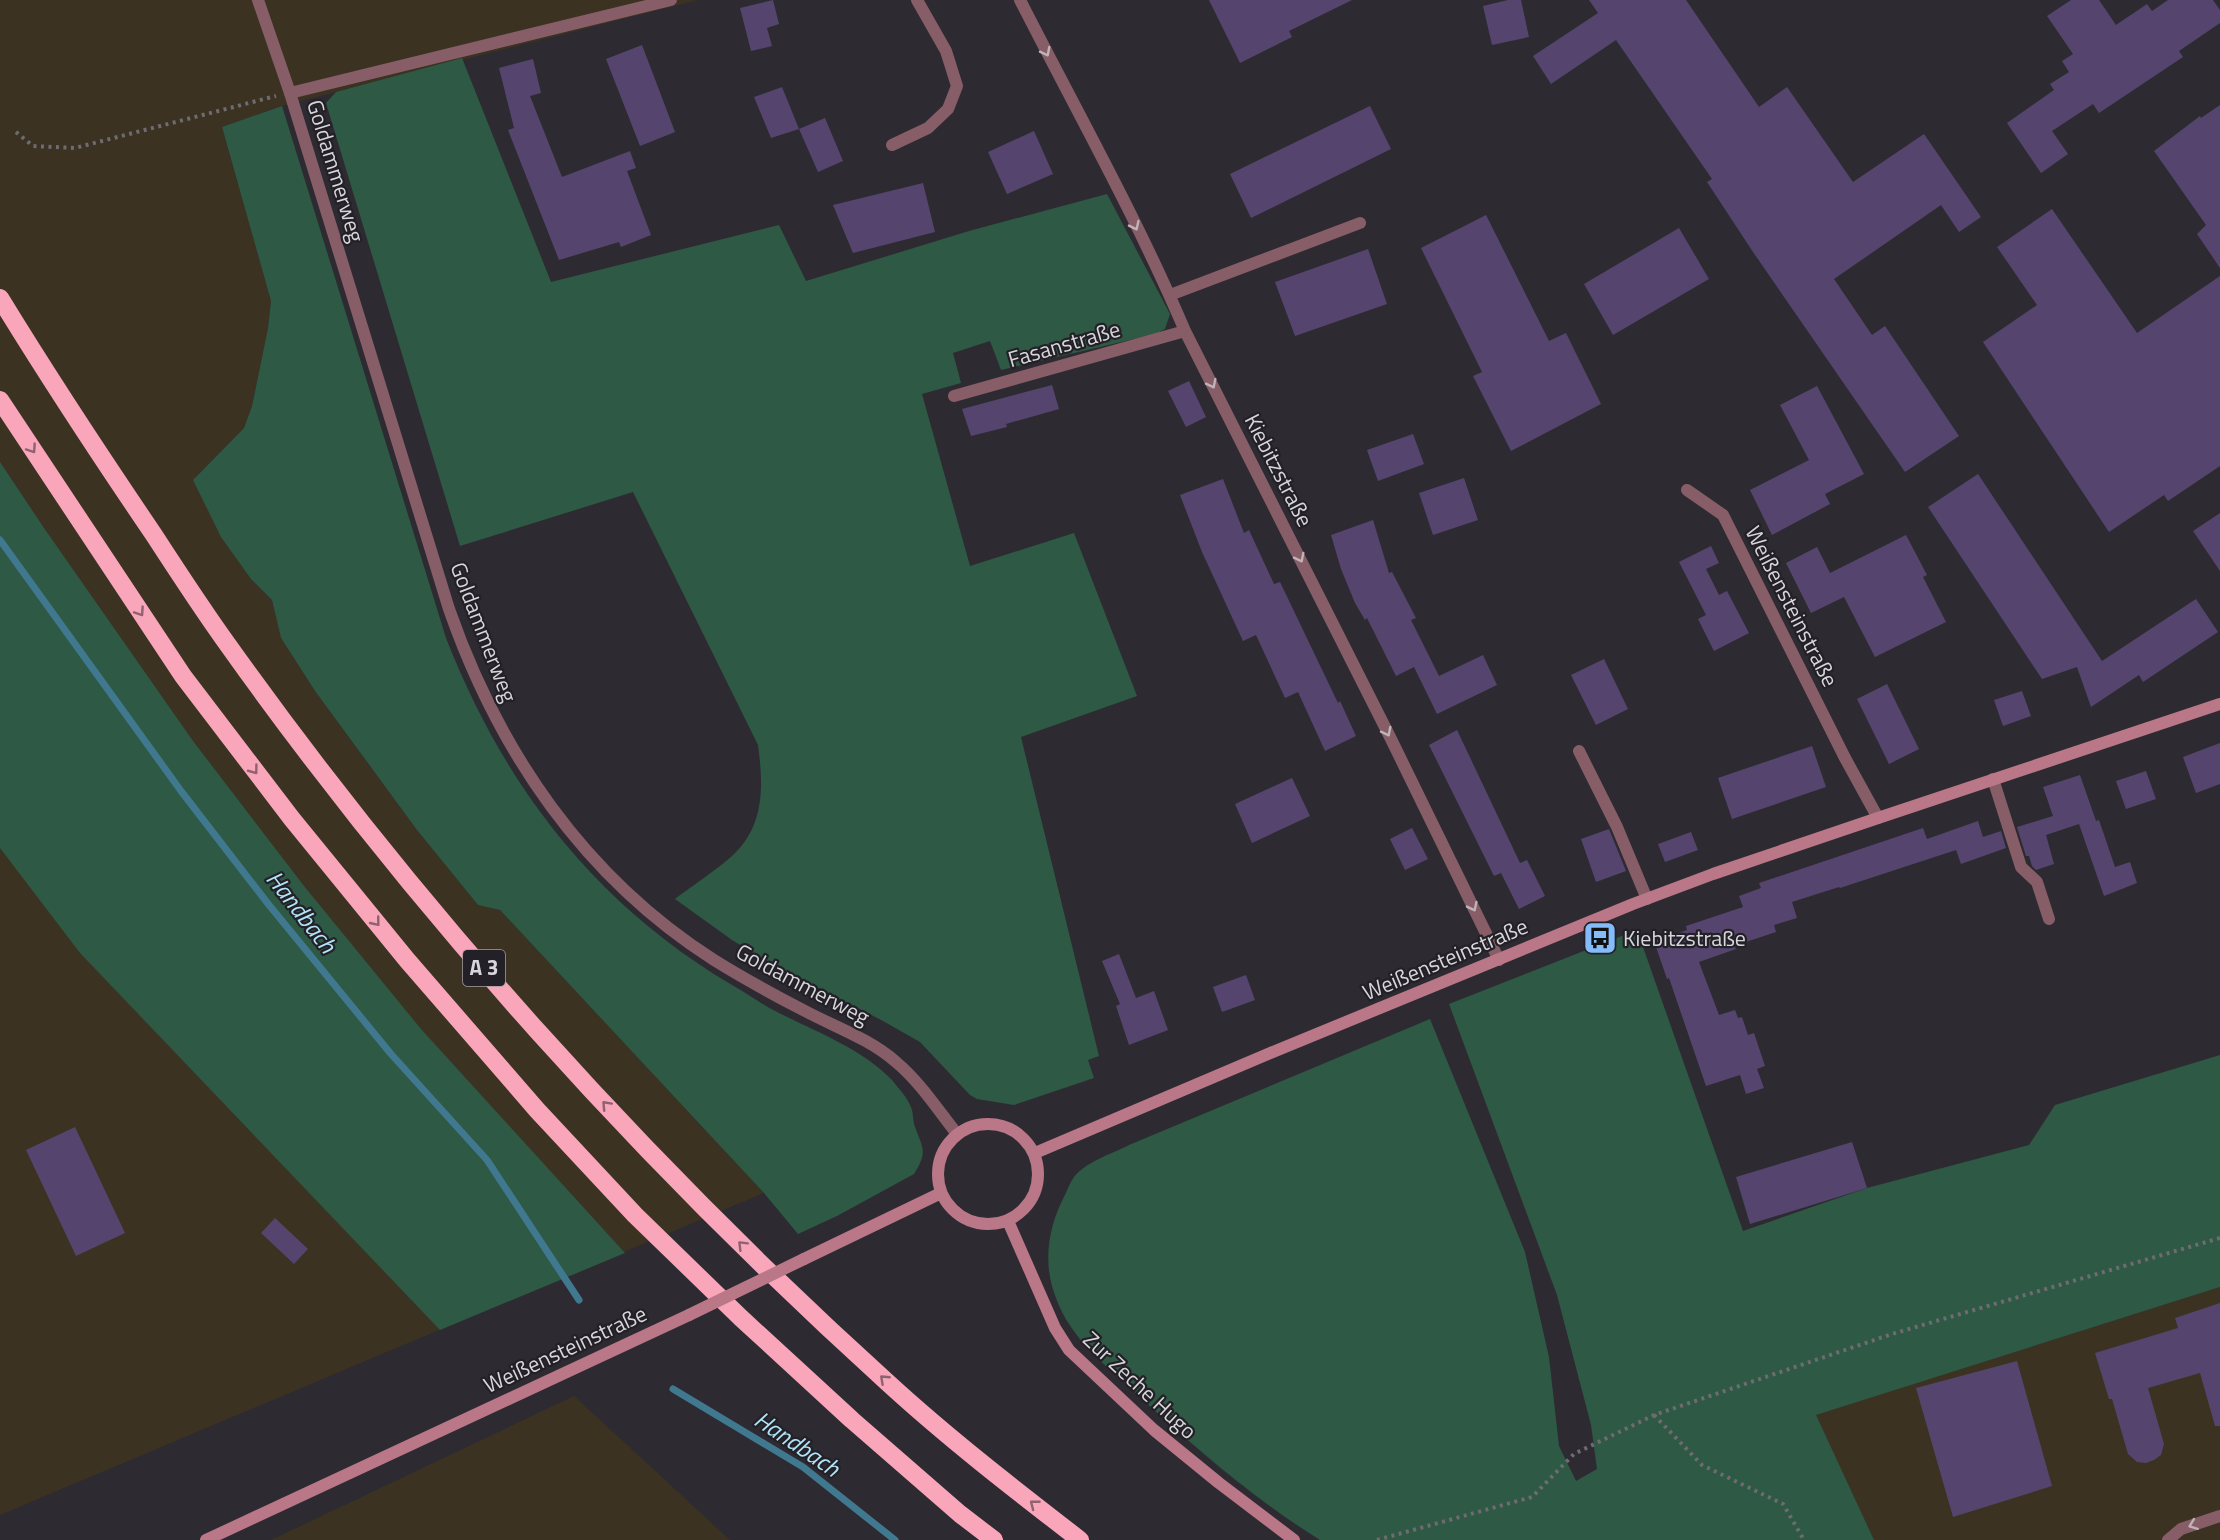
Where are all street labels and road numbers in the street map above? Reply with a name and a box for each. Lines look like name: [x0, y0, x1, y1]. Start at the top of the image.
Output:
street label: Goldammerweg: [298, 96, 374, 246]
street label: Fasanstraße: [1004, 312, 1124, 376]
street label: Kiebitzstraße: [1236, 408, 1322, 532]
street label: Weißensteinstraße: [1737, 520, 1847, 692]
street label: Goldammerweg: [442, 557, 526, 707]
street label: Weißensteinstraße: [1357, 909, 1533, 1009]
street label: Goldammerweg: [730, 934, 876, 1034]
road number: A 3: [463, 950, 505, 986]
street label: Weißensteinstraße: [478, 1296, 652, 1402]
street label: Zur Zeche Hugo: [1075, 1323, 1205, 1447]

